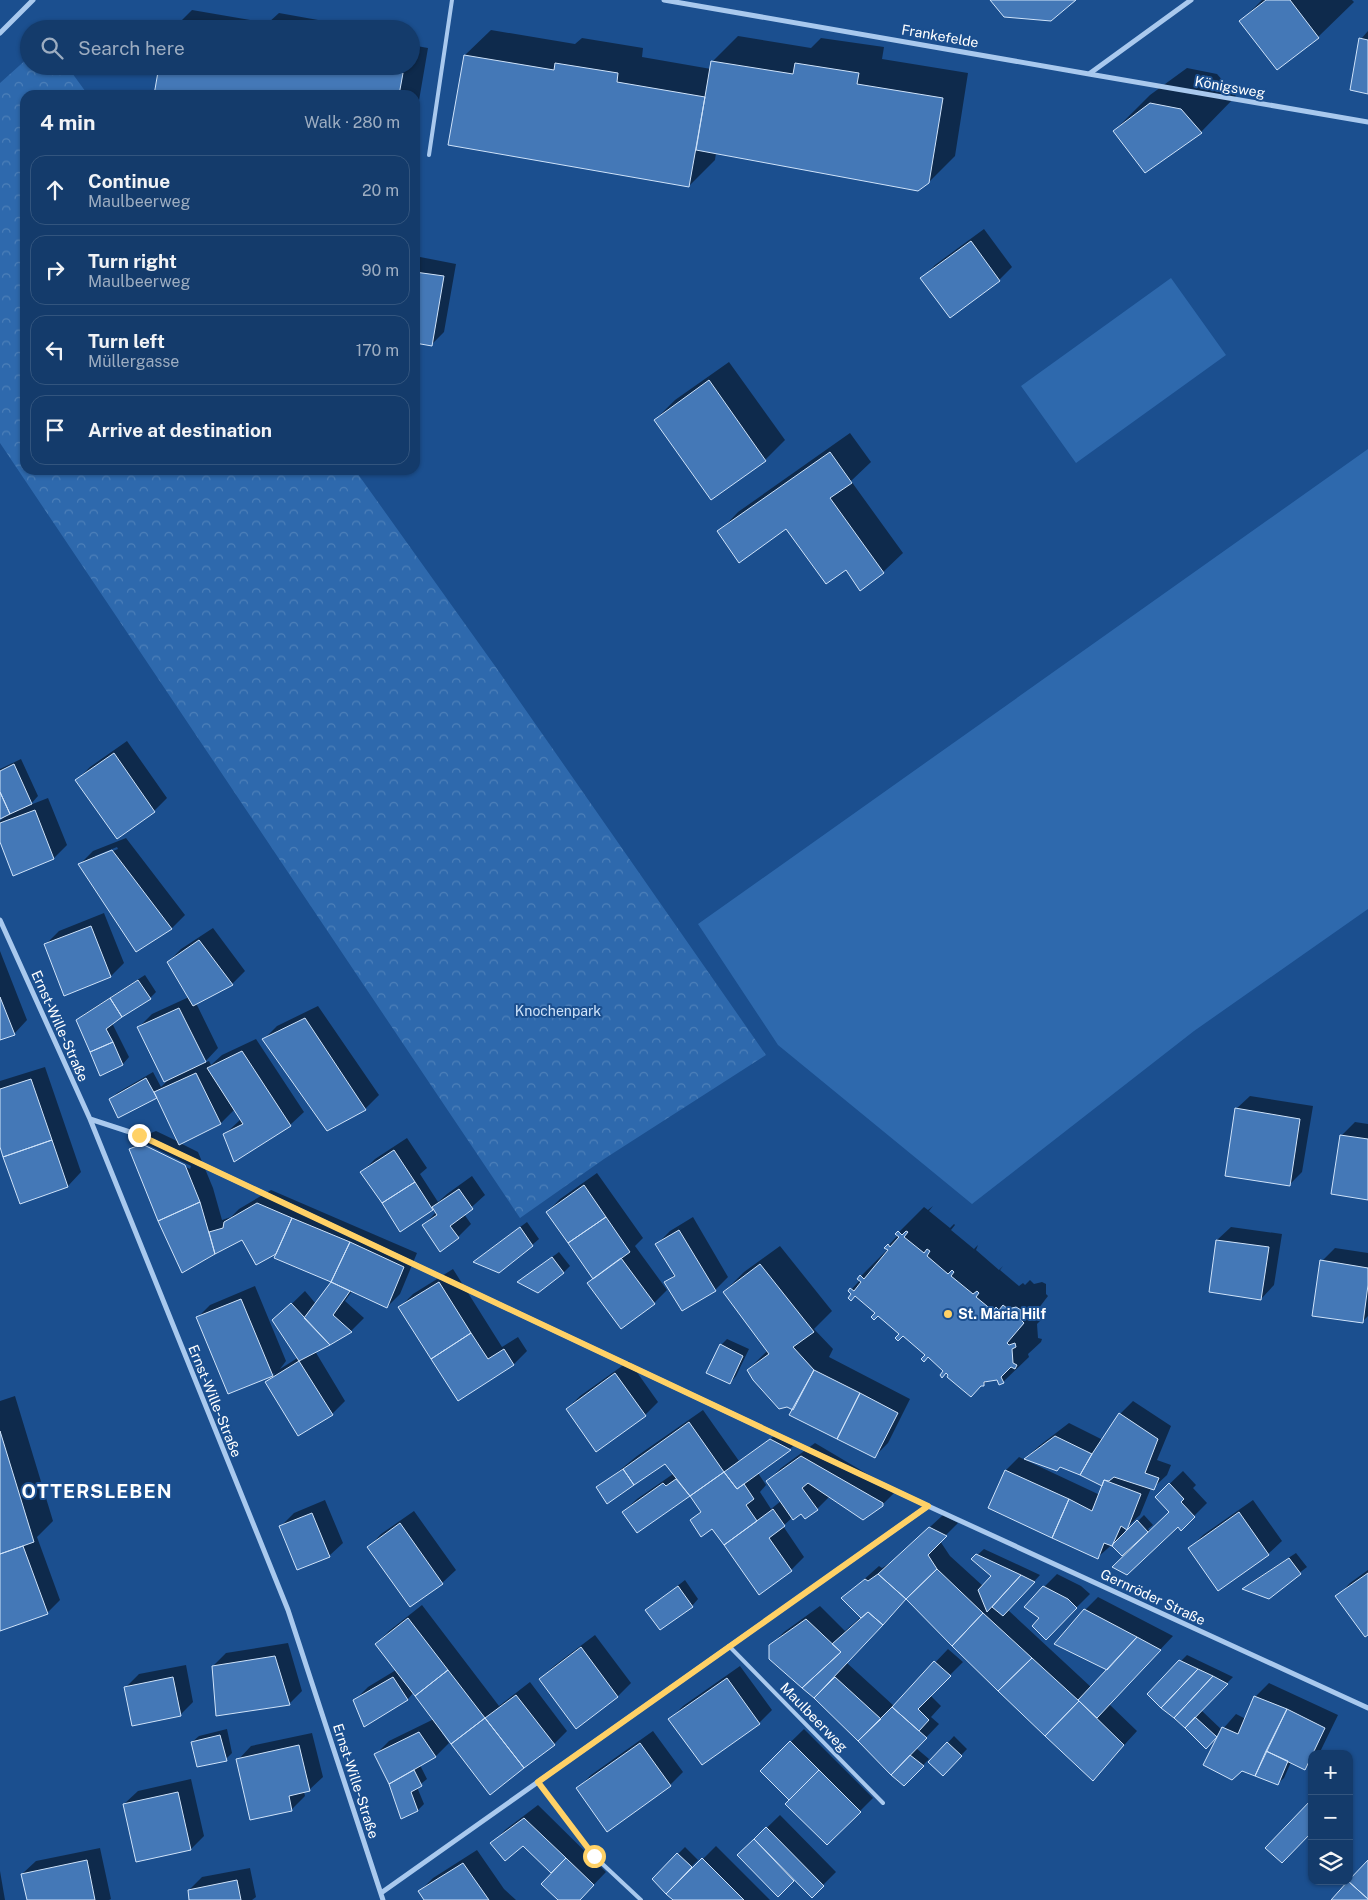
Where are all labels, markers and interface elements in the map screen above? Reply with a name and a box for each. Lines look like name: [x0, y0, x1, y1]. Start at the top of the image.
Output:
search box: [20, 20, 420, 75]
street label: Frankefelde: [900, 21, 980, 51]
icon: search: [38, 34, 66, 62]
text: Search here: [78, 37, 185, 59]
street label: Königsweg: [1193, 73, 1267, 101]
text: 4 min: [40, 110, 95, 135]
text: Walk · 280 m: [304, 113, 400, 132]
text: Continue: [88, 170, 170, 192]
icon: ahead: [41, 176, 69, 204]
text: 20 m: [362, 181, 399, 200]
text: Maulbeerweg: [88, 192, 191, 211]
text: Turn right: [88, 250, 177, 272]
icon: right: [41, 256, 69, 284]
text: 90 m: [362, 261, 399, 280]
text: Maulbeerweg: [88, 272, 191, 291]
text: Turn left: [88, 330, 165, 352]
icon: left: [41, 336, 69, 364]
text: 170 m: [356, 341, 399, 360]
text: Müllergasse: [88, 352, 179, 371]
icon: arrive: [41, 416, 69, 444]
text: Arrive at destination: [88, 419, 272, 441]
street label: Ernst-Wille-Straße: [28, 968, 92, 1084]
park label: Knochenpark: [515, 1003, 601, 1019]
route end: [128, 1124, 151, 1147]
place label: St. Maria Hilf: [958, 1306, 1046, 1322]
marker: St. Maria Hilf: [942, 1308, 954, 1320]
street label: Ernst-Wille-Straße: [185, 1342, 245, 1460]
district label: OTTERSLEBEN: [21, 1480, 173, 1502]
street label: Gernröder Straße: [1098, 1566, 1208, 1628]
street label: Maulbeerweg: [777, 1679, 851, 1755]
street label: Ernst-Wille-Straße: [330, 1722, 382, 1840]
map controls: [1308, 1750, 1353, 1885]
button: +: [1308, 1750, 1353, 1795]
button: −: [1308, 1795, 1353, 1840]
button: layers: [1308, 1840, 1353, 1885]
route start: [583, 1845, 606, 1868]

